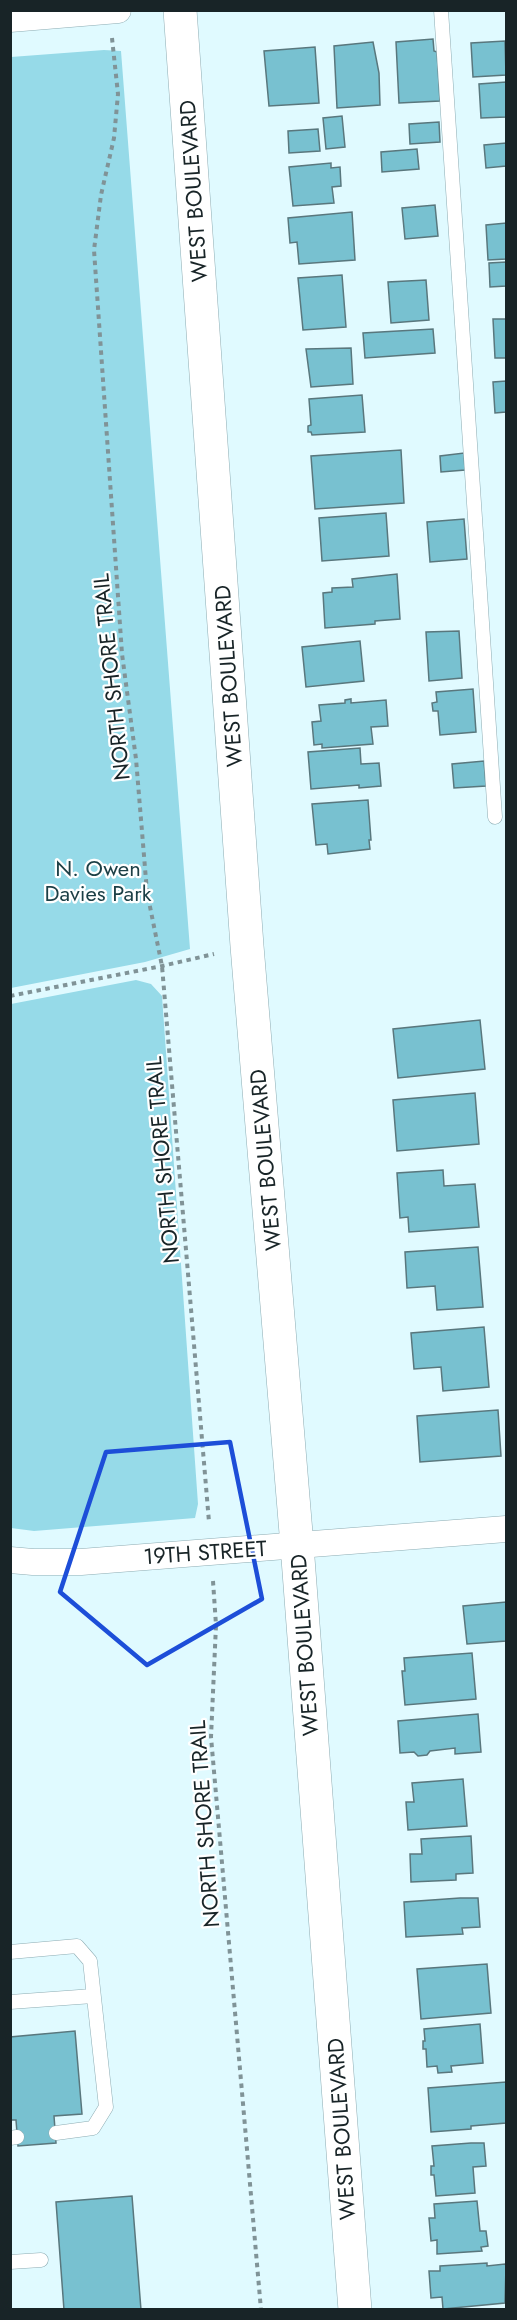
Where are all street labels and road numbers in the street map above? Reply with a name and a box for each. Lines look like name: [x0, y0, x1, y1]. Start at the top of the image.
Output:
street label: WEST BOULEVARD: [171, 99, 215, 283]
street label: NORTH SHORE TRAIL: [84, 572, 138, 782]
street label: WEST BOULEVARD: [206, 584, 250, 768]
street label: NORTH SHORE TRAIL: [137, 1055, 187, 1265]
street label: WEST BOULEVARD: [241, 1068, 289, 1252]
street label: 19TH STREET: [142, 1532, 268, 1572]
street label: WEST BOULEVARD: [282, 1553, 326, 1737]
street label: NORTH SHORE TRAIL: [181, 1719, 227, 1929]
street label: WEST BOULEVARD: [319, 2037, 363, 2221]

